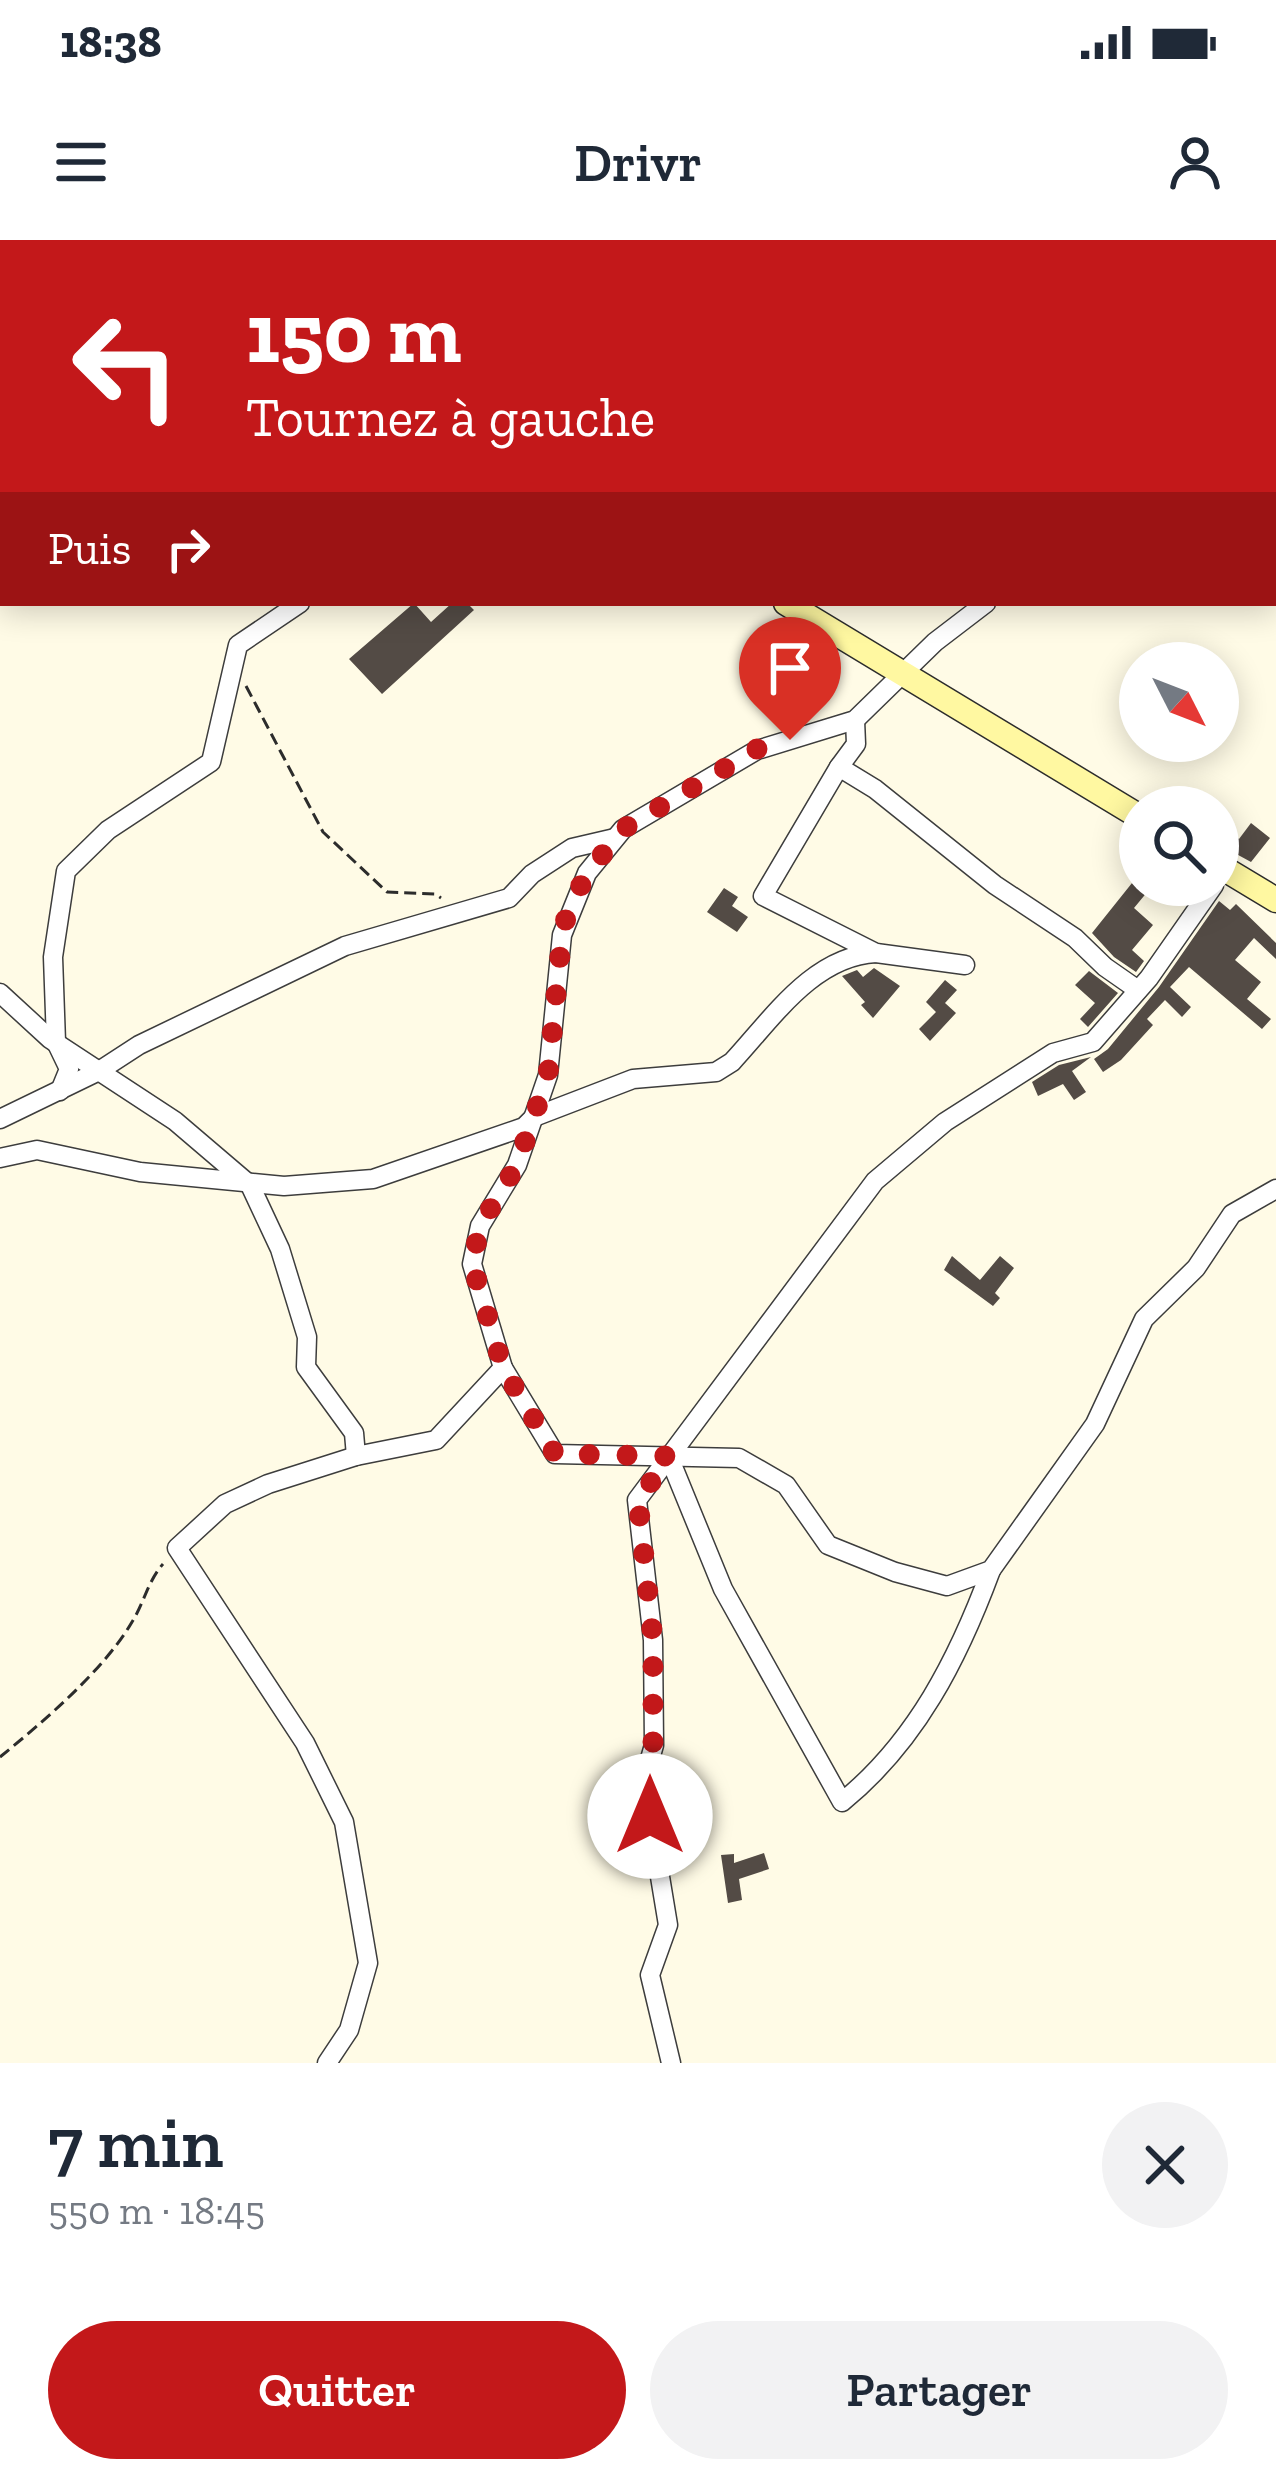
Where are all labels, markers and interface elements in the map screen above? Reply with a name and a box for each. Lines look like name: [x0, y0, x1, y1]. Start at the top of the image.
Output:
text: 18:38: [60, 15, 162, 69]
icon: menu: [48, 129, 114, 195]
icon: person: [1162, 129, 1228, 195]
text: Drivr: [574, 130, 702, 195]
text: 150 m: [246, 283, 461, 384]
icon: left: [48, 288, 204, 444]
text: Tournez à gauche: [246, 385, 655, 450]
icon: right: [155, 516, 221, 582]
text: Puis: [48, 522, 131, 576]
pin: [739, 617, 841, 740]
icon: arrive: [757, 635, 823, 701]
north arrow: [1119, 642, 1239, 762]
map controls: [1119, 642, 1239, 906]
button: search: [1119, 786, 1239, 906]
position arrow: [587, 1753, 713, 1879]
text: 7 min: [48, 2099, 223, 2185]
button: close: [1102, 2102, 1228, 2228]
text: 550 m · 18:45: [48, 2187, 265, 2234]
button: Quitter: [48, 2321, 626, 2459]
button: Partager: [650, 2321, 1228, 2459]

